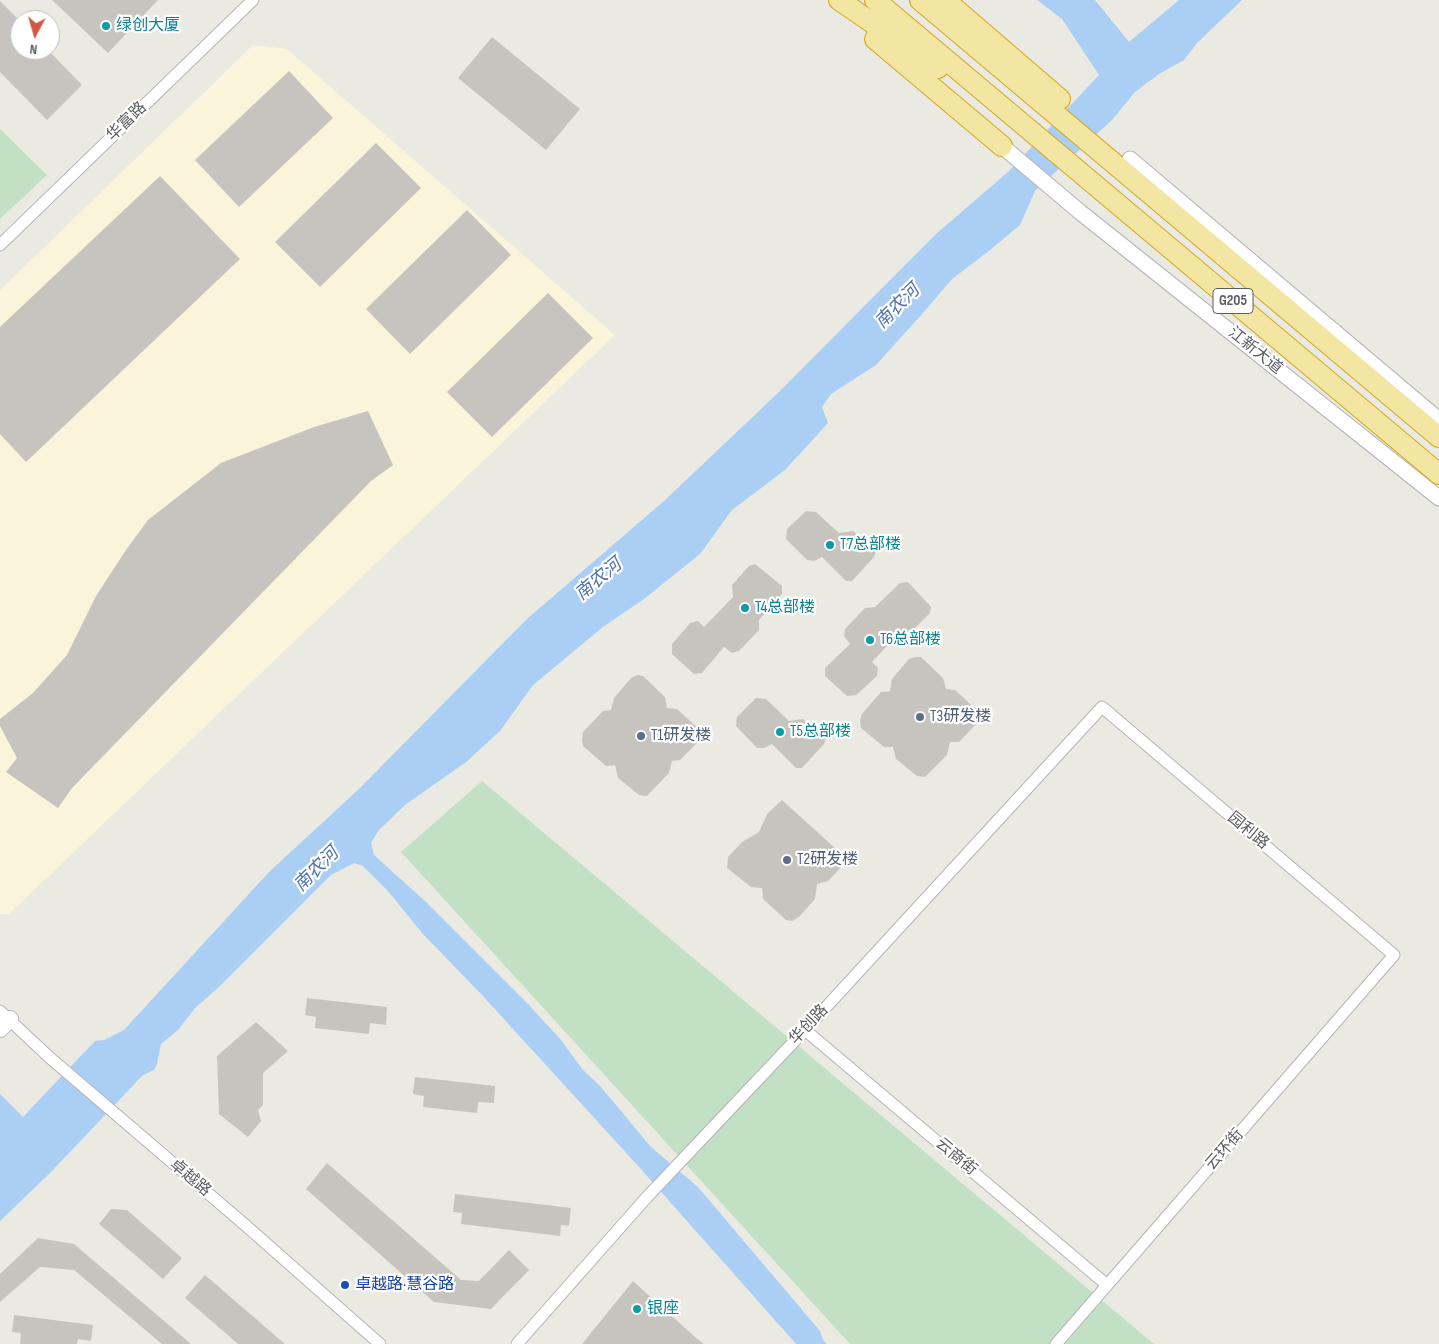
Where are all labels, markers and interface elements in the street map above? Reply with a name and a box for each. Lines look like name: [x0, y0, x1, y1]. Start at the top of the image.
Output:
north arrow: [10, 10, 60, 60]
place label: 绿创大厦: [116, 16, 180, 36]
marker: 绿创大厦: [100, 20, 112, 32]
text: N: [29, 41, 38, 58]
street label: 华富路: [103, 98, 151, 146]
water label: 南农河: [871, 280, 925, 334]
road number: G205: [1213, 288, 1253, 314]
street label: 江新大道: [1224, 323, 1286, 379]
place label: T7总部楼: [840, 535, 901, 555]
marker: T7总部楼: [824, 539, 836, 551]
water label: 南农河: [571, 554, 627, 606]
place label: T4总部楼: [755, 598, 815, 618]
marker: T4总部楼: [739, 602, 751, 614]
place label: T6总部楼: [880, 630, 941, 650]
marker: T6总部楼: [864, 634, 876, 646]
place label: T3研发楼: [930, 707, 991, 727]
marker: T3研发楼: [914, 711, 926, 723]
place label: T5总部楼: [790, 722, 851, 742]
place label: T1研发楼: [651, 726, 711, 746]
marker: T5总部楼: [774, 726, 786, 738]
marker: T1研发楼: [635, 730, 647, 742]
street label: 园利路: [1223, 808, 1273, 854]
water label: 南农河: [290, 843, 344, 897]
place label: T2研发楼: [797, 850, 858, 870]
marker: T2研发楼: [781, 854, 793, 866]
street label: 华创路: [786, 1001, 832, 1049]
street label: 云环街: [1202, 1126, 1248, 1174]
street label: 云商街: [931, 1134, 981, 1180]
street label: 卓越路: [165, 1155, 215, 1201]
place label: 卓越路·慧谷路: [355, 1275, 454, 1295]
marker: 卓越路·慧谷路: [339, 1279, 351, 1291]
place label: 银座: [647, 1299, 679, 1319]
marker: 银座: [631, 1303, 643, 1315]

